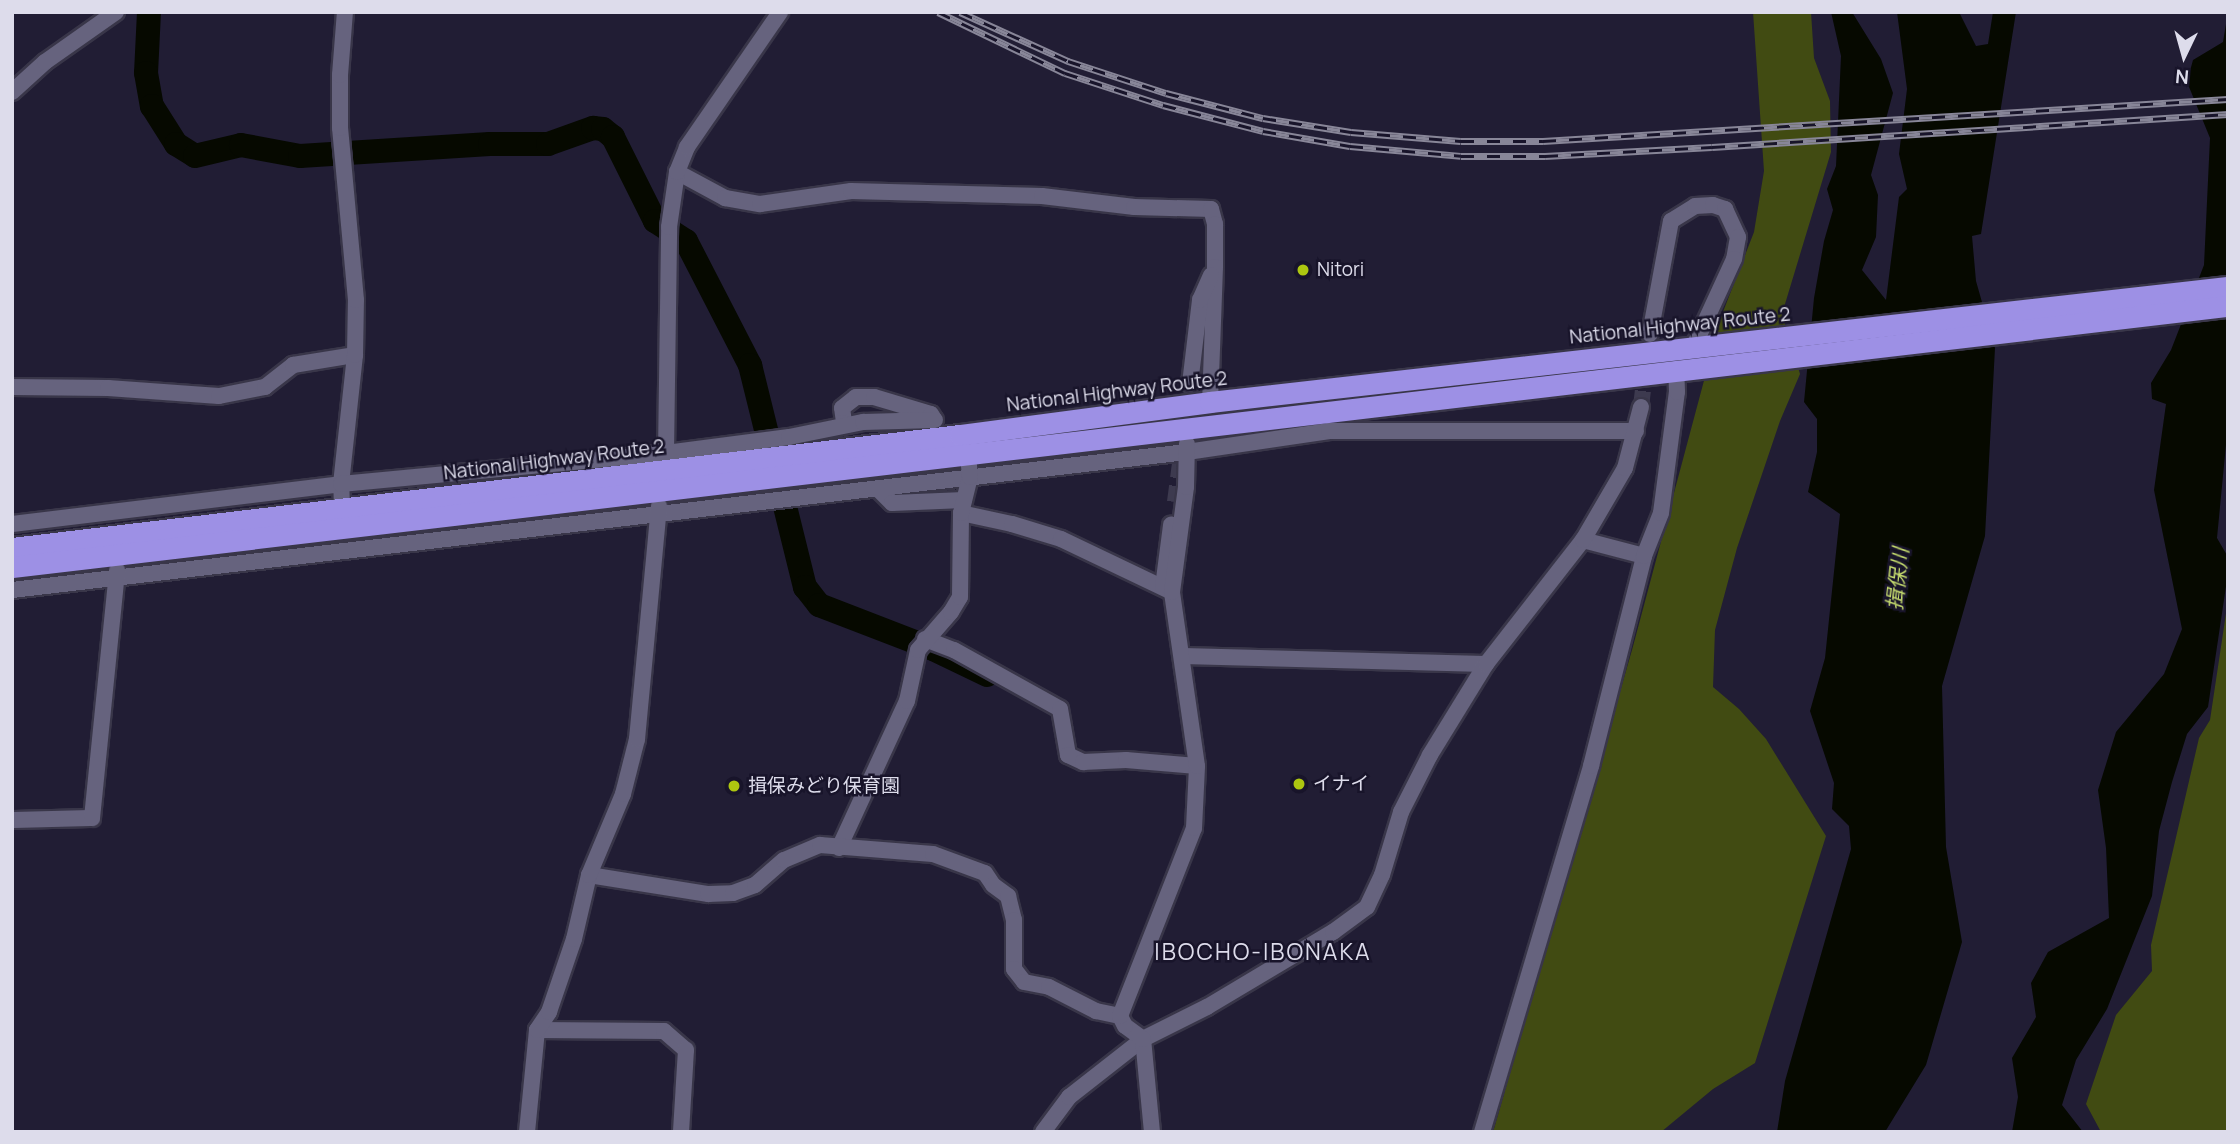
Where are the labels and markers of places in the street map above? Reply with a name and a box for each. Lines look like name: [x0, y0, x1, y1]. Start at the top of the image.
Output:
place label: Nitori: [1317, 259, 1364, 281]
marker: Nitori: [1295, 262, 1311, 278]
place label: イナイ: [1313, 773, 1370, 795]
place label: 揖保みどり保育園: [748, 775, 900, 797]
marker: イナイ: [1291, 776, 1307, 792]
marker: 揖保みどり保育園: [726, 778, 742, 794]

